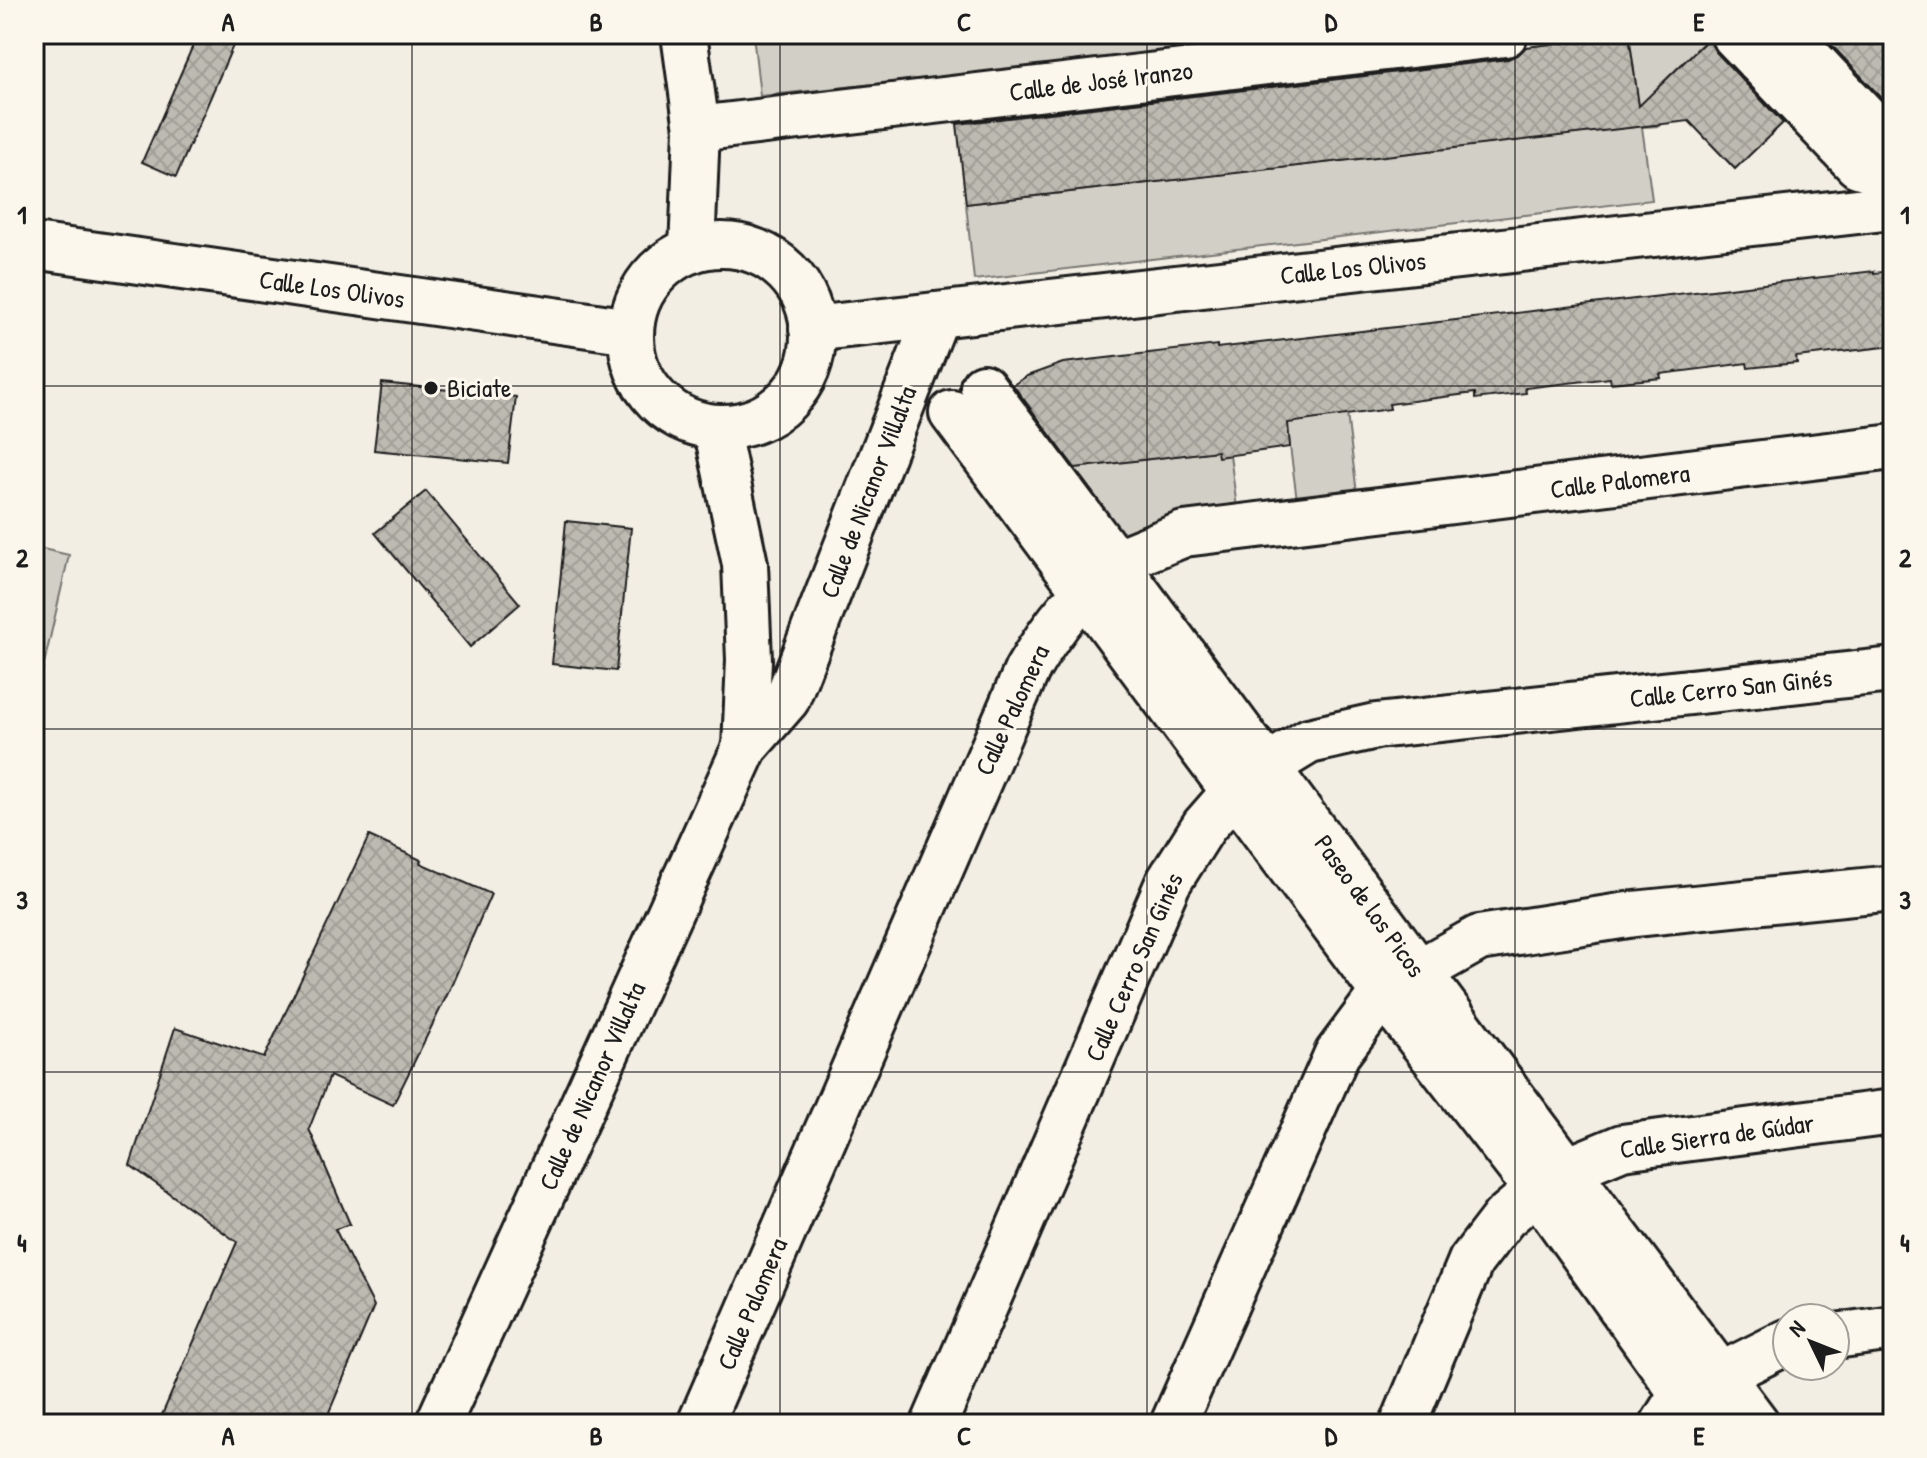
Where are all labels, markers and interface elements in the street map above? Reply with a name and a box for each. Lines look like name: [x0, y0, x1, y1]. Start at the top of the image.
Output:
text: A: [222, 4, 235, 39]
text: B: [589, 4, 603, 39]
text: C: [957, 4, 971, 39]
text: D: [1325, 4, 1338, 39]
text: E: [1693, 4, 1705, 39]
street label: Calle de José Iranzo: [1007, 52, 1195, 109]
text: 1: [17, 197, 27, 232]
text: 1: [1900, 197, 1910, 232]
street label: Calle Los Olivos: [1278, 242, 1427, 293]
street label: Calle Los Olivos: [257, 261, 407, 316]
place label: Biciate: [447, 370, 511, 405]
marker: Biciate: [422, 379, 440, 397]
street label: Calle de Nicanor Villalta: [811, 381, 924, 603]
street label: Calle Palomera: [1548, 455, 1692, 506]
text: 2: [16, 540, 29, 575]
text: 2: [1899, 540, 1912, 575]
street label: Calle Palomera: [966, 639, 1057, 781]
street label: Calle Cerro San Ginés: [1628, 659, 1834, 716]
street label: Paseo de los Picos: [1307, 827, 1434, 984]
street label: Calle Cerro San Ginés: [1076, 867, 1191, 1067]
text: 3: [16, 882, 28, 917]
text: 3: [1899, 882, 1911, 917]
street label: Calle de Nicanor Villalta: [530, 976, 653, 1195]
street label: Calle Sierra de Gúdar: [1617, 1105, 1816, 1166]
text: 4: [17, 1225, 27, 1260]
text: 4: [1900, 1225, 1910, 1260]
street label: Calle Palomera: [708, 1232, 795, 1375]
north arrow: [1771, 1302, 1851, 1382]
text: N: [1781, 1314, 1812, 1343]
text: A: [222, 1418, 235, 1453]
text: B: [589, 1418, 603, 1453]
text: C: [957, 1418, 971, 1453]
text: D: [1325, 1418, 1338, 1453]
text: E: [1693, 1418, 1705, 1453]

